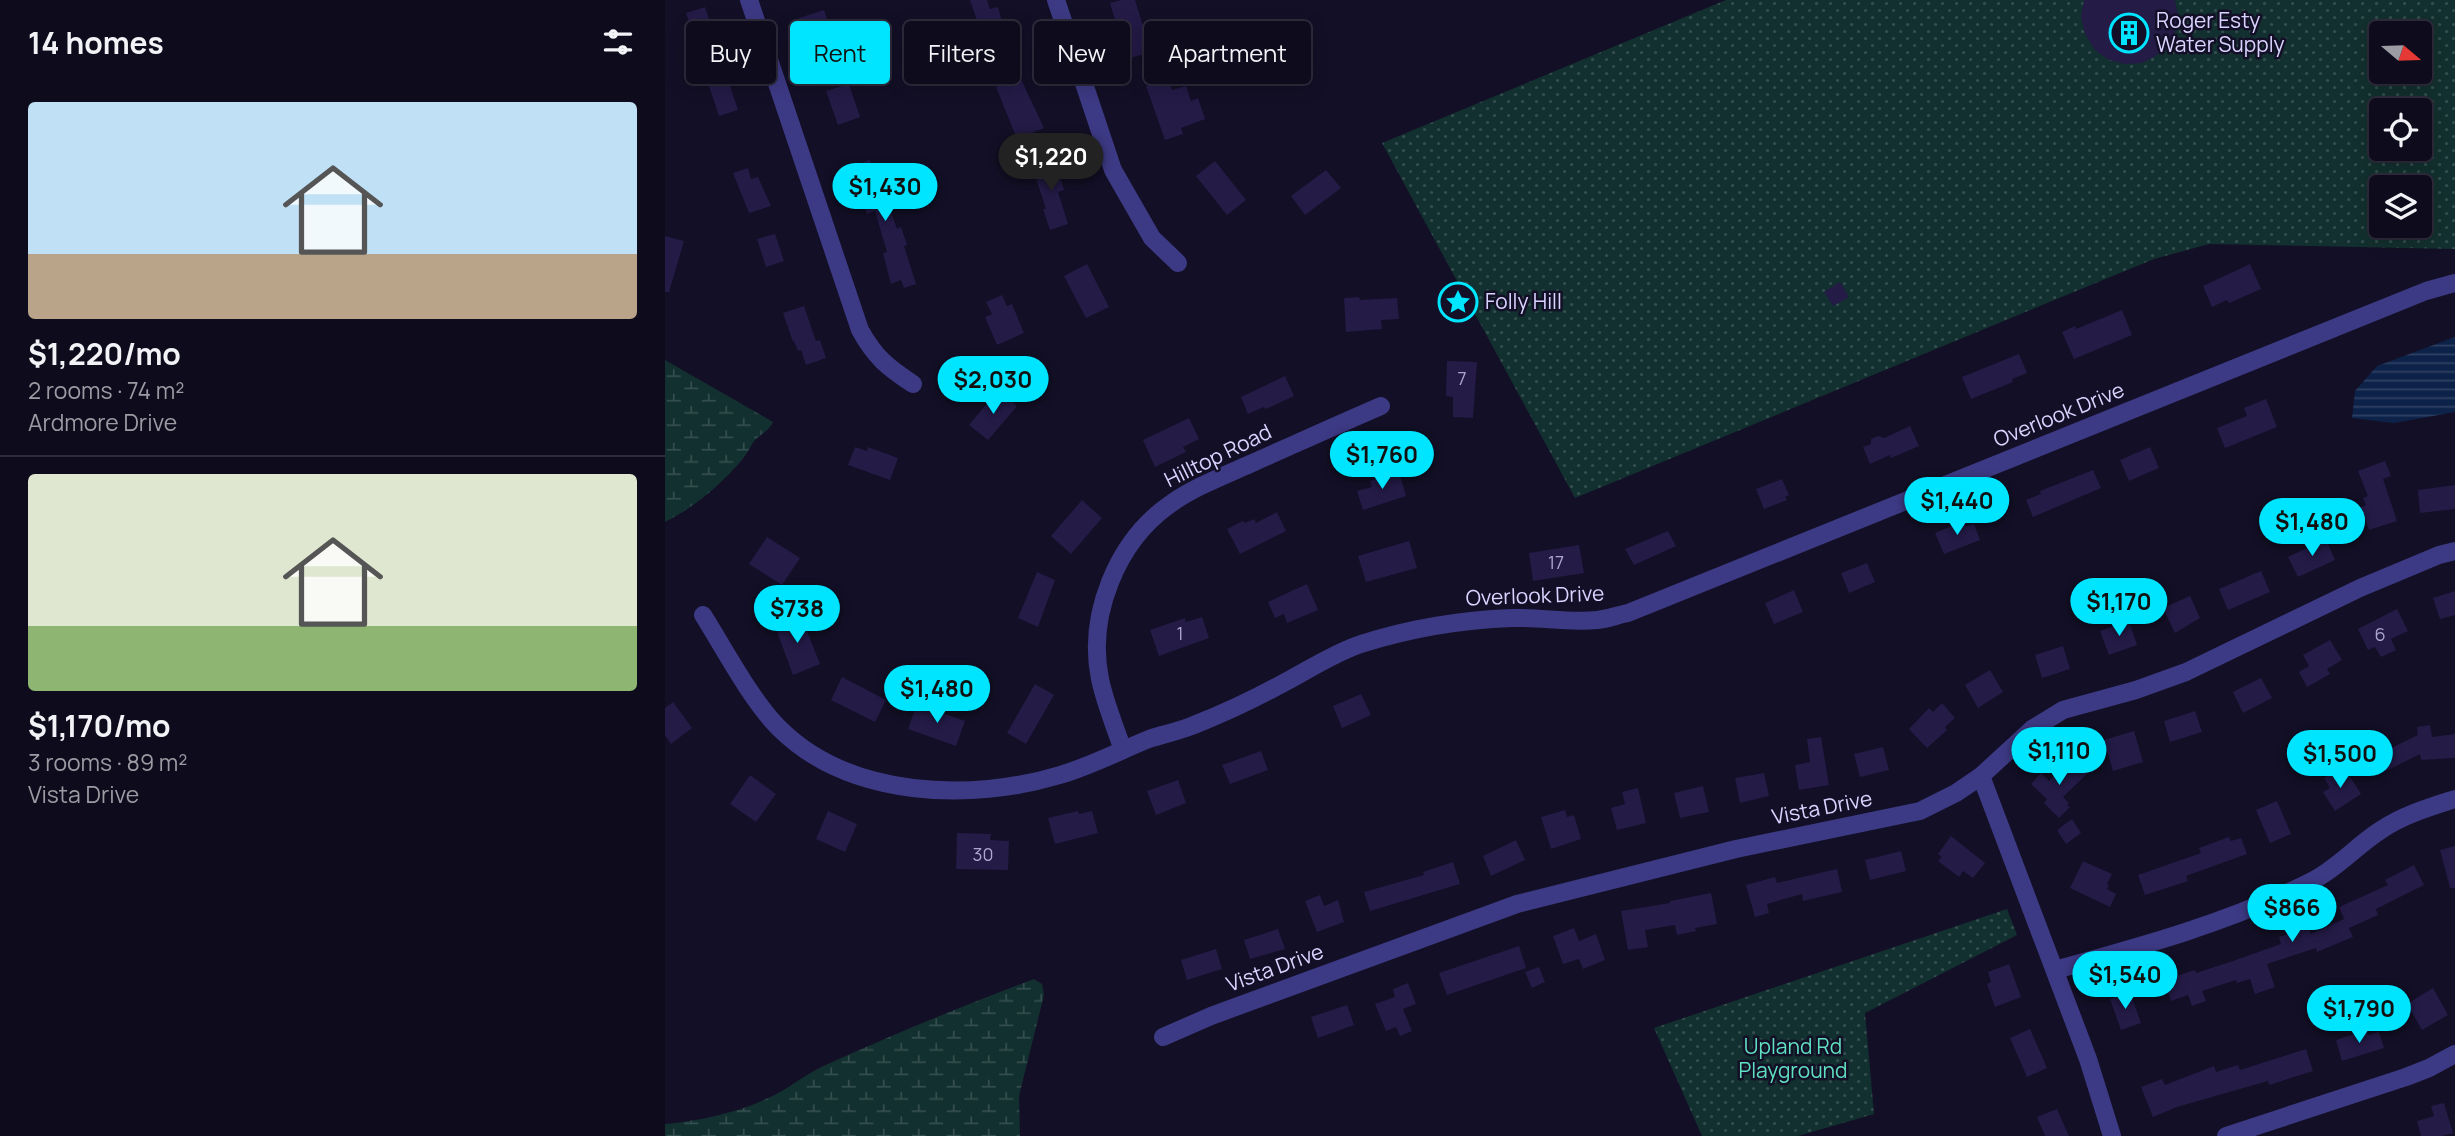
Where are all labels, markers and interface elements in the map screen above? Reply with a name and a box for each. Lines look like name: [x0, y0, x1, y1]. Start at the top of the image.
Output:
place label: Roger Esty Water Supply: [2156, 6, 2285, 58]
building icon: Roger Esty Water Supply: [2108, 12, 2150, 54]
chip: Buy: [686, 21, 776, 84]
chip: Rent: [790, 21, 890, 84]
chip: Filters: [904, 21, 1020, 84]
chip: New: [1034, 21, 1130, 84]
chip: Apartment: [1144, 21, 1311, 84]
north arrow: [2369, 21, 2433, 84]
map controls: [2369, 21, 2432, 238]
text: 14 homes: [28, 22, 164, 63]
icon: filters: [599, 23, 637, 61]
button: locate: [2369, 98, 2432, 161]
pin: $1,220: [994, 134, 1108, 193]
text: $1,220: [1014, 140, 1088, 172]
icon: home: [270, 147, 396, 273]
pin: $1,430: [828, 164, 942, 223]
text: $1,430: [848, 170, 922, 202]
button: layers: [2369, 175, 2432, 238]
place icon: Folly Hill: [1437, 281, 1479, 323]
place label: Folly Hill: [1485, 287, 1562, 315]
text: $1,220/mo: [28, 333, 181, 374]
pin: $2,030: [936, 356, 1050, 416]
text: $2,030: [954, 363, 1032, 395]
house number: 7: [1457, 366, 1467, 390]
text: 2 rooms · 74 m²: [28, 374, 184, 406]
street label: Overlook Drive: [1989, 375, 2128, 453]
text: Ardmore Drive: [28, 406, 177, 438]
street label: Hilltop Road: [1159, 417, 1276, 493]
pin: $1,760: [1325, 432, 1439, 491]
text: $1,760: [1346, 438, 1418, 470]
pin: $1,440: [1900, 477, 2014, 537]
text: $1,440: [1920, 484, 1994, 516]
pin: $1,480: [2255, 498, 2369, 558]
text: $1,480: [2275, 505, 2349, 537]
icon: home: [270, 519, 396, 645]
house number: 17: [1548, 550, 1564, 574]
pin: $1,170: [2062, 578, 2176, 638]
street label: Overlook Drive: [1465, 579, 1605, 611]
text: $1,170: [2086, 585, 2152, 617]
pin: $738: [756, 586, 838, 645]
text: $738: [770, 592, 824, 624]
house number: 1: [1176, 621, 1184, 645]
house number: 6: [2374, 622, 2386, 646]
pin: $1,480: [880, 666, 994, 725]
text: $1,480: [900, 672, 974, 704]
text: $1,170/mo: [28, 705, 171, 746]
pin: $1,110: [2002, 728, 2116, 787]
pin: $1,500: [2283, 730, 2397, 790]
text: $1,110: [2027, 734, 2091, 766]
text: $1,500: [2303, 737, 2377, 769]
text: 3 rooms · 89 m²: [28, 746, 188, 778]
text: Vista Drive: [28, 778, 139, 810]
street label: Vista Drive: [1769, 784, 1874, 830]
house number: 30: [973, 842, 993, 866]
pin: $866: [2251, 884, 2333, 944]
text: $866: [2263, 891, 2321, 923]
street label: Vista Drive: [1222, 937, 1327, 998]
pin: $1,540: [2068, 951, 2182, 1011]
text: $1,540: [2088, 958, 2162, 990]
pin: $1,790: [2302, 986, 2416, 1045]
text: $1,790: [2323, 992, 2395, 1024]
park label: Upland Rd Playground: [1739, 1032, 1847, 1084]

